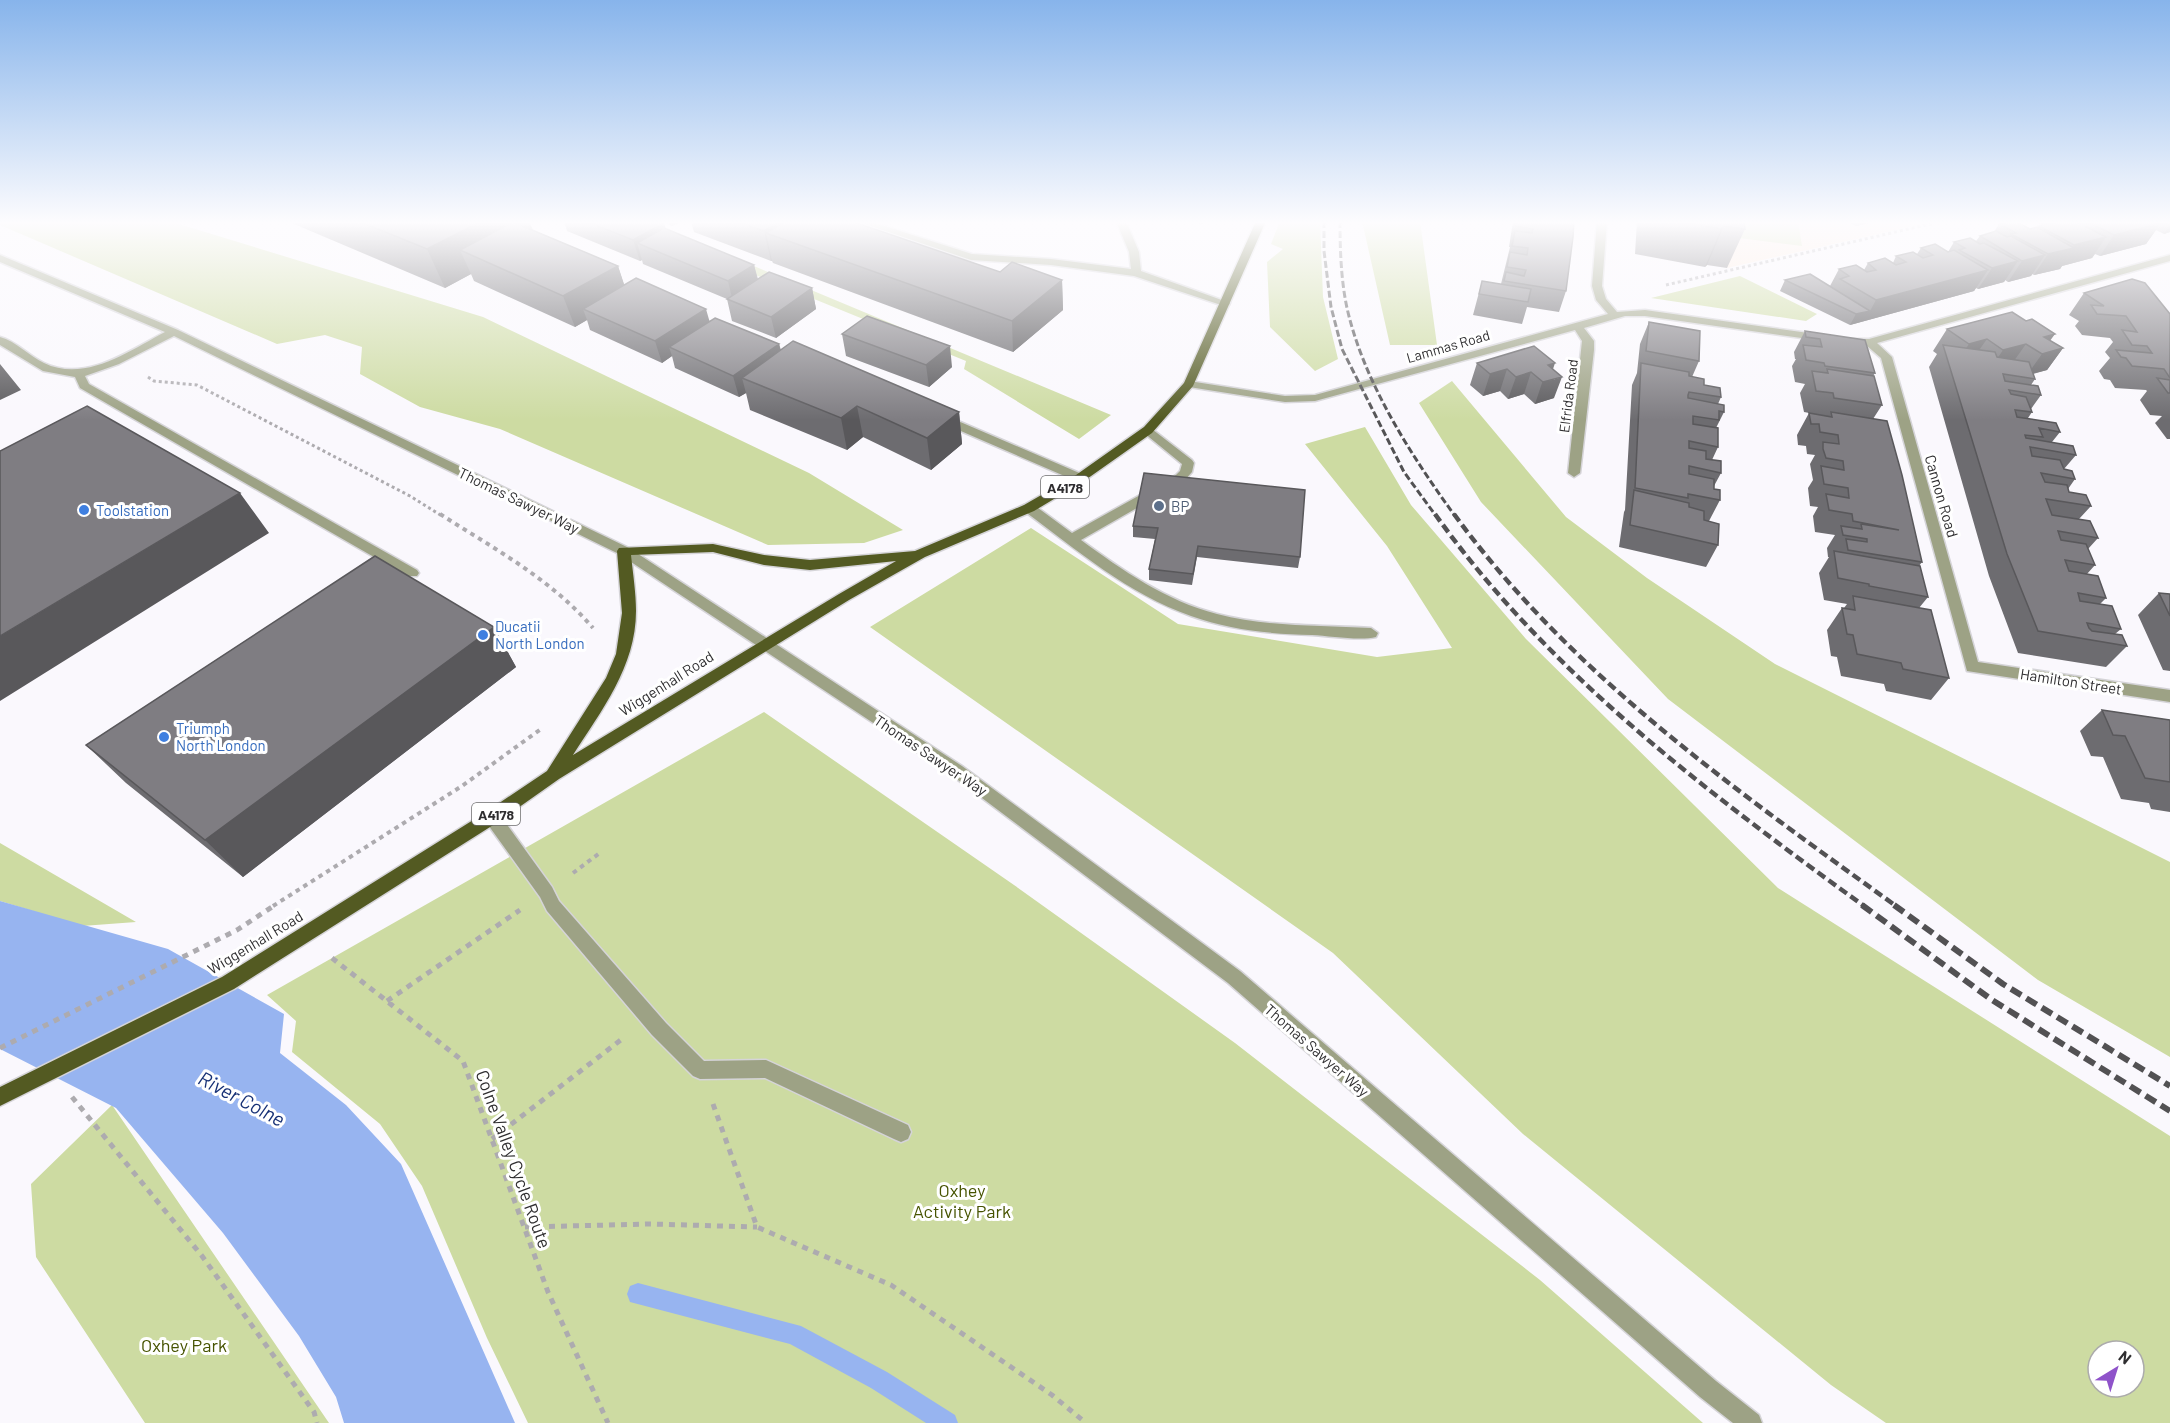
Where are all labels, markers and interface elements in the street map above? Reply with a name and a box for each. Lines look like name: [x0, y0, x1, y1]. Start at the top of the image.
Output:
street label: Lammas Road: [1404, 326, 1492, 366]
street label: Elfrida Road: [1555, 358, 1581, 434]
street label: Cannon Road: [1922, 453, 1962, 539]
street label: Thomas Sawyer Way: [456, 463, 582, 537]
road number: A4178: [1041, 476, 1089, 498]
place label: BP: [1171, 497, 1189, 515]
marker: BP: [1152, 499, 1166, 513]
place label: Toolstation: [96, 501, 169, 519]
marker: Toolstation: [77, 503, 91, 517]
place label: Ducatii North London: [495, 617, 585, 652]
marker: Ducatii North London: [476, 628, 490, 642]
street label: Wiggenhall Road: [615, 647, 717, 719]
street label: Hamilton Street: [2019, 664, 2123, 698]
street label: Thomas Sawyer Way: [871, 711, 991, 799]
place label: Triumph North London: [176, 719, 266, 754]
marker: Triumph North London: [157, 730, 171, 744]
road number: A4178: [472, 803, 520, 825]
street label: Wiggenhall Road: [204, 906, 306, 978]
street label: Thomas Sawyer Way: [1261, 1000, 1373, 1100]
water label: River Colne: [195, 1065, 289, 1131]
street label: Colne Valley Cycle Route: [472, 1067, 556, 1251]
park label: Oxhey Activity Park: [913, 1179, 1011, 1222]
park label: Oxhey Park: [141, 1334, 227, 1356]
north arrow: [2086, 1339, 2146, 1399]
text: N: [2116, 1346, 2136, 1368]

